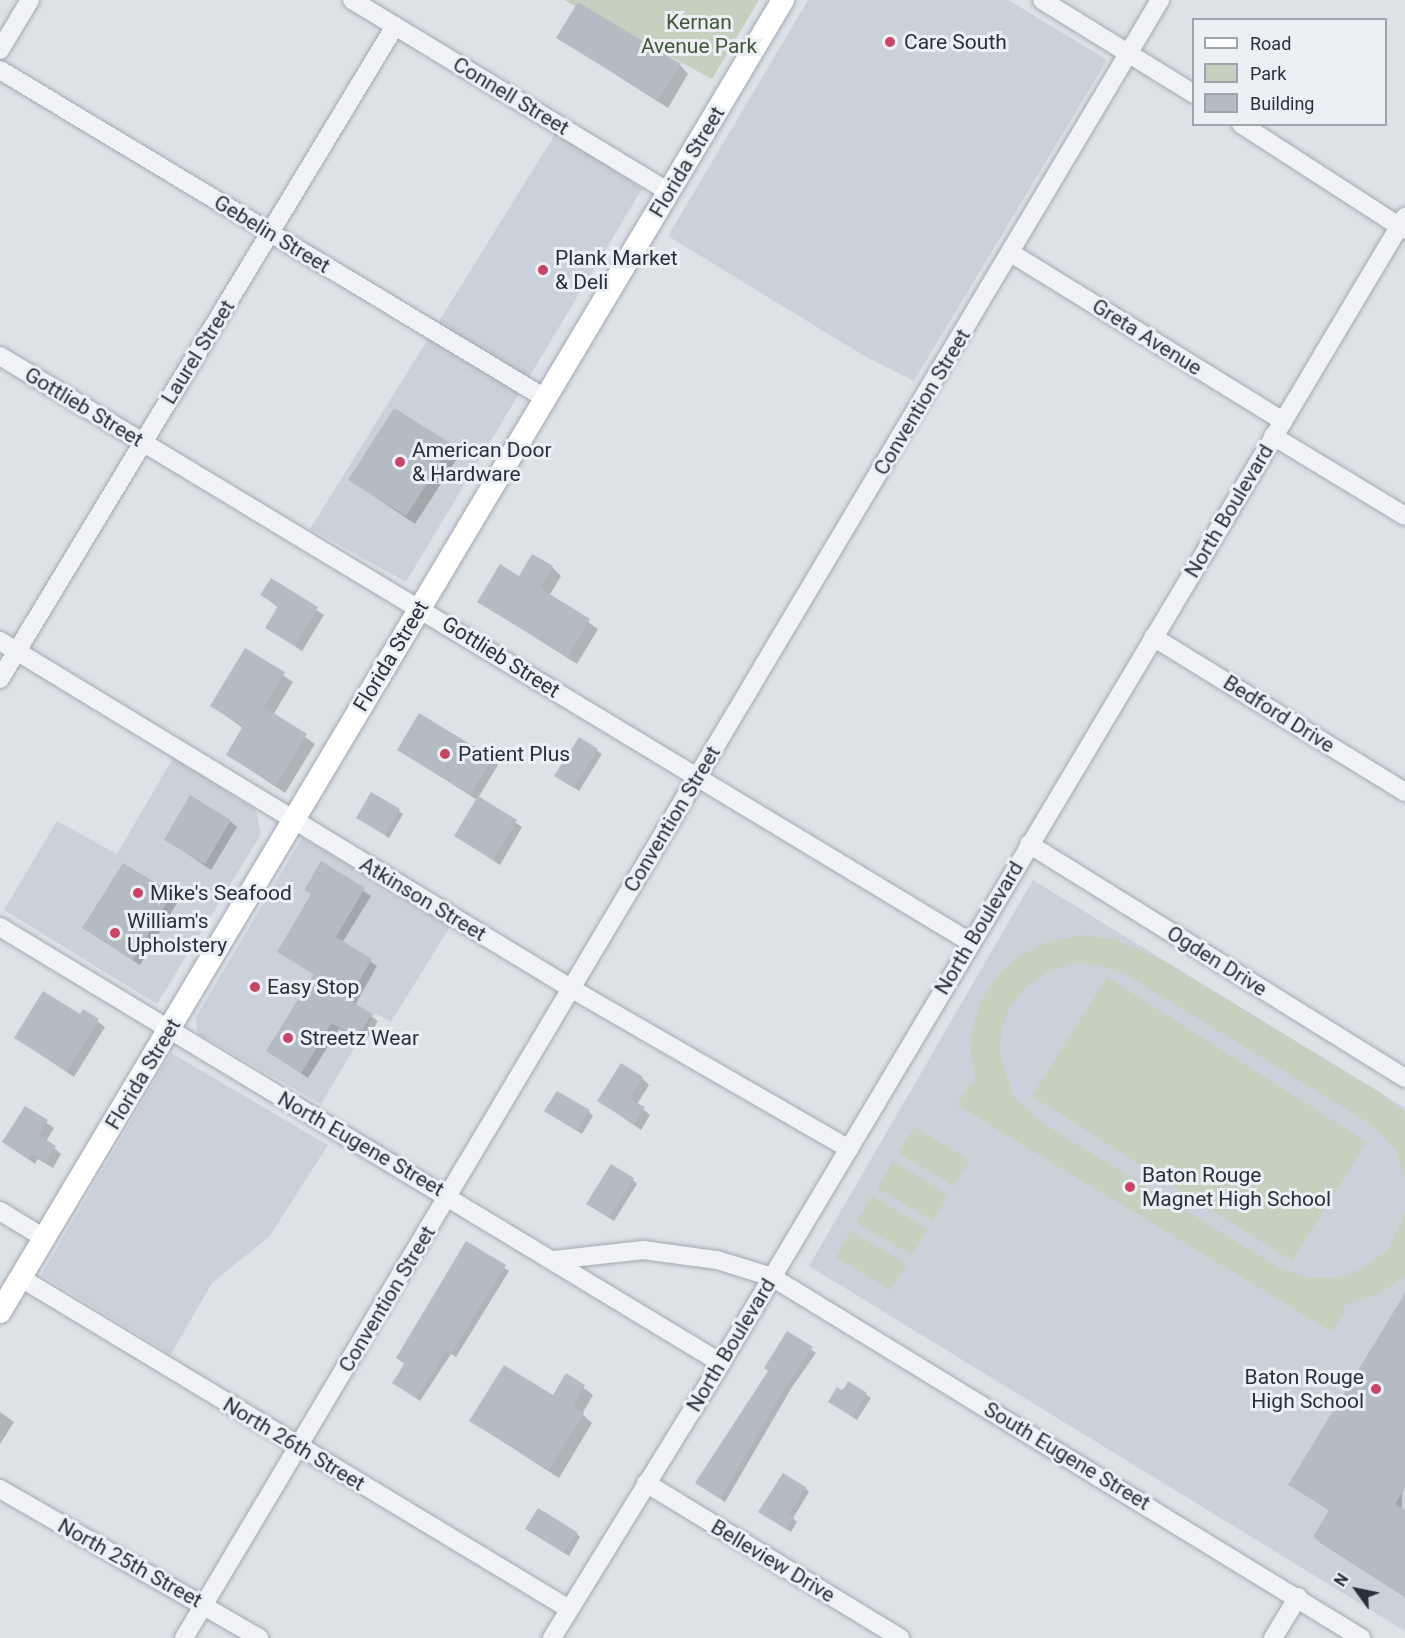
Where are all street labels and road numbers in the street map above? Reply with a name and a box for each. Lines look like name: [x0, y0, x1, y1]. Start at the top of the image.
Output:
street label: Connell Street: [448, 52, 574, 140]
street label: Florida Street: [644, 102, 730, 222]
street label: Gebelin Street: [209, 190, 335, 278]
street label: Greta Avenue: [1088, 293, 1206, 381]
street label: Laurel Street: [156, 295, 240, 409]
street label: Convention Street: [868, 324, 976, 480]
street label: Gottlieb Street: [20, 362, 148, 452]
street label: North Boulevard: [1179, 440, 1279, 582]
street label: Florida Street: [348, 596, 434, 716]
street label: Gottlieb Street: [438, 611, 564, 703]
street label: Bedford Drive: [1219, 670, 1339, 758]
street label: Convention Street: [618, 741, 726, 897]
street label: Atkinson Street: [355, 851, 491, 947]
street label: North Boulevard: [929, 857, 1029, 999]
street label: Ogden Drive: [1162, 920, 1272, 1002]
street label: Florida Street: [100, 1014, 186, 1134]
street label: North Eugene Street: [273, 1086, 449, 1202]
street label: Convention Street: [333, 1221, 441, 1377]
street label: North Boulevard: [681, 1274, 781, 1416]
street label: North 26th Street: [219, 1392, 369, 1496]
street label: South Eugene Street: [979, 1396, 1155, 1516]
street label: North 25th Street: [54, 1513, 206, 1613]
street label: Belleview Drive: [707, 1514, 839, 1608]

